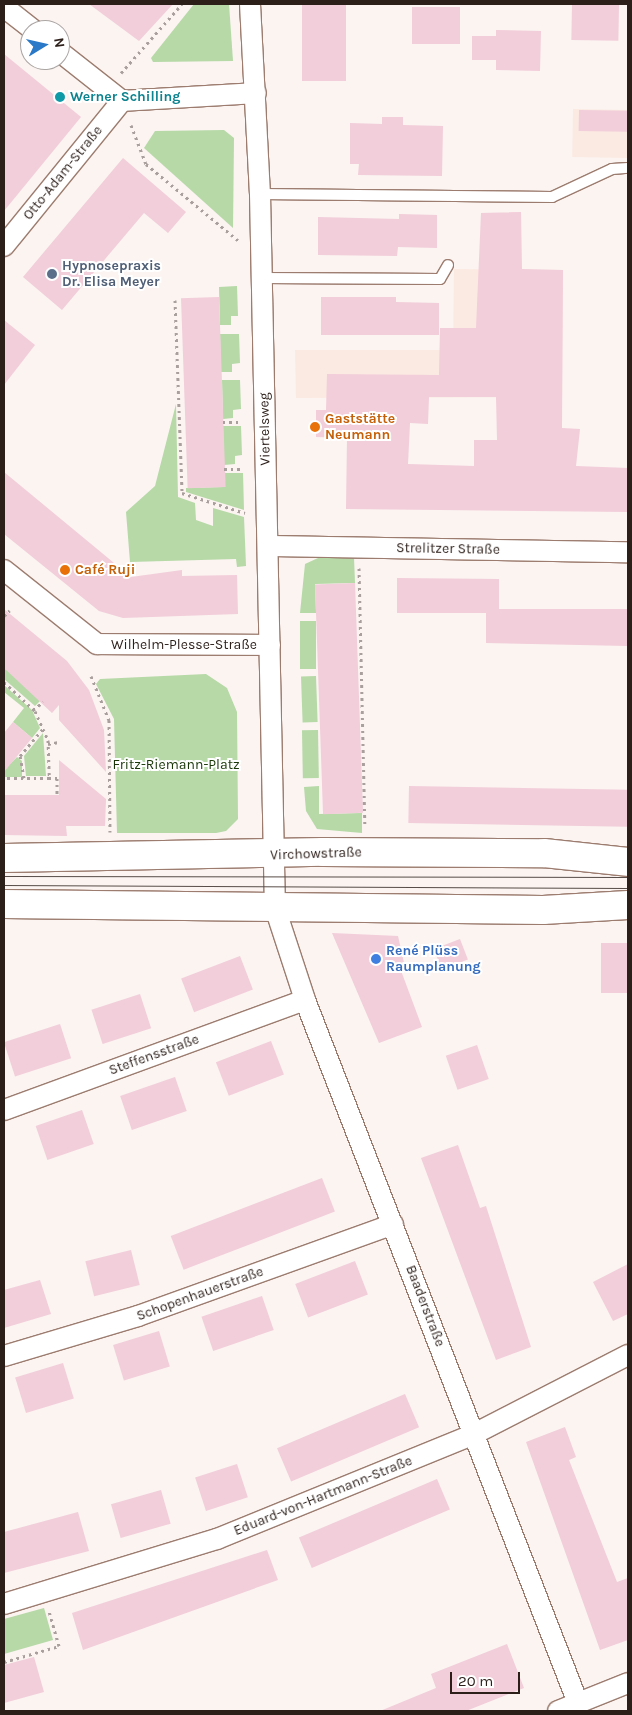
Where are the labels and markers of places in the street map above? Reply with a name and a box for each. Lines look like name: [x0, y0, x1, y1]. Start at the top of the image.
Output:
place label: Werner Schilling: [70, 89, 180, 105]
marker: Werner Schilling: [54, 91, 66, 103]
place label: Hypnosepraxis Dr. Elisa Meyer: [62, 258, 161, 290]
marker: Hypnosepraxis Dr. Elisa Meyer: [46, 268, 58, 280]
place label: Gaststätte Neumann: [325, 411, 395, 444]
marker: Gaststätte Neumann: [309, 421, 321, 433]
place label: Café Ruji: [75, 562, 135, 578]
marker: Café Ruji: [59, 564, 71, 576]
place label: René Plüss Raumplanung: [386, 943, 481, 976]
marker: René Plüss Raumplanung: [370, 953, 382, 965]

